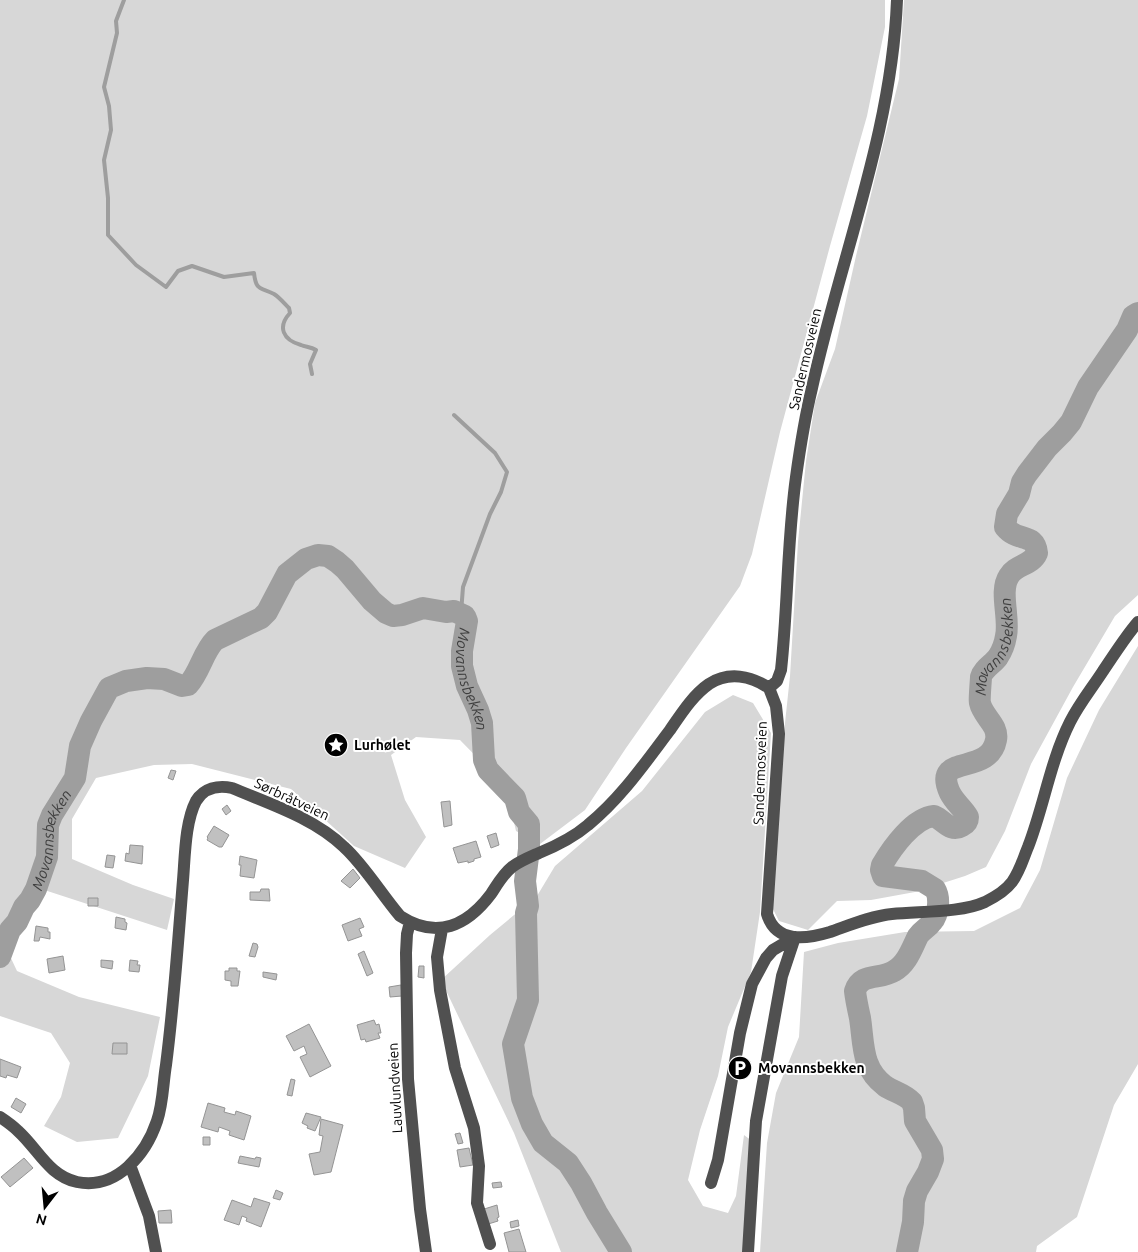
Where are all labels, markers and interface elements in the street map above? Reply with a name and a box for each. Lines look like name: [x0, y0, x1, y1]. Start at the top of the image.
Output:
street label: Sandermosveien: [786, 307, 824, 411]
water label: Movannsbekken: [971, 597, 1016, 696]
water label: Movannsbekken: [453, 627, 491, 731]
street label: Sandermosveien: [750, 721, 770, 825]
place icon: Lurhølet: [323, 732, 349, 758]
place label: Lurhølet: [354, 737, 411, 753]
street label: Sørbråtveien: [252, 775, 332, 823]
water label: Movannsbekken: [28, 786, 74, 892]
street label: Lauvlundveien: [385, 1042, 405, 1134]
parking icon: Movannsbekken: [727, 1055, 753, 1081]
place label: Movannsbekken: [758, 1060, 865, 1076]
north arrow: [20, 1182, 70, 1232]
text: N: [34, 1210, 49, 1229]

